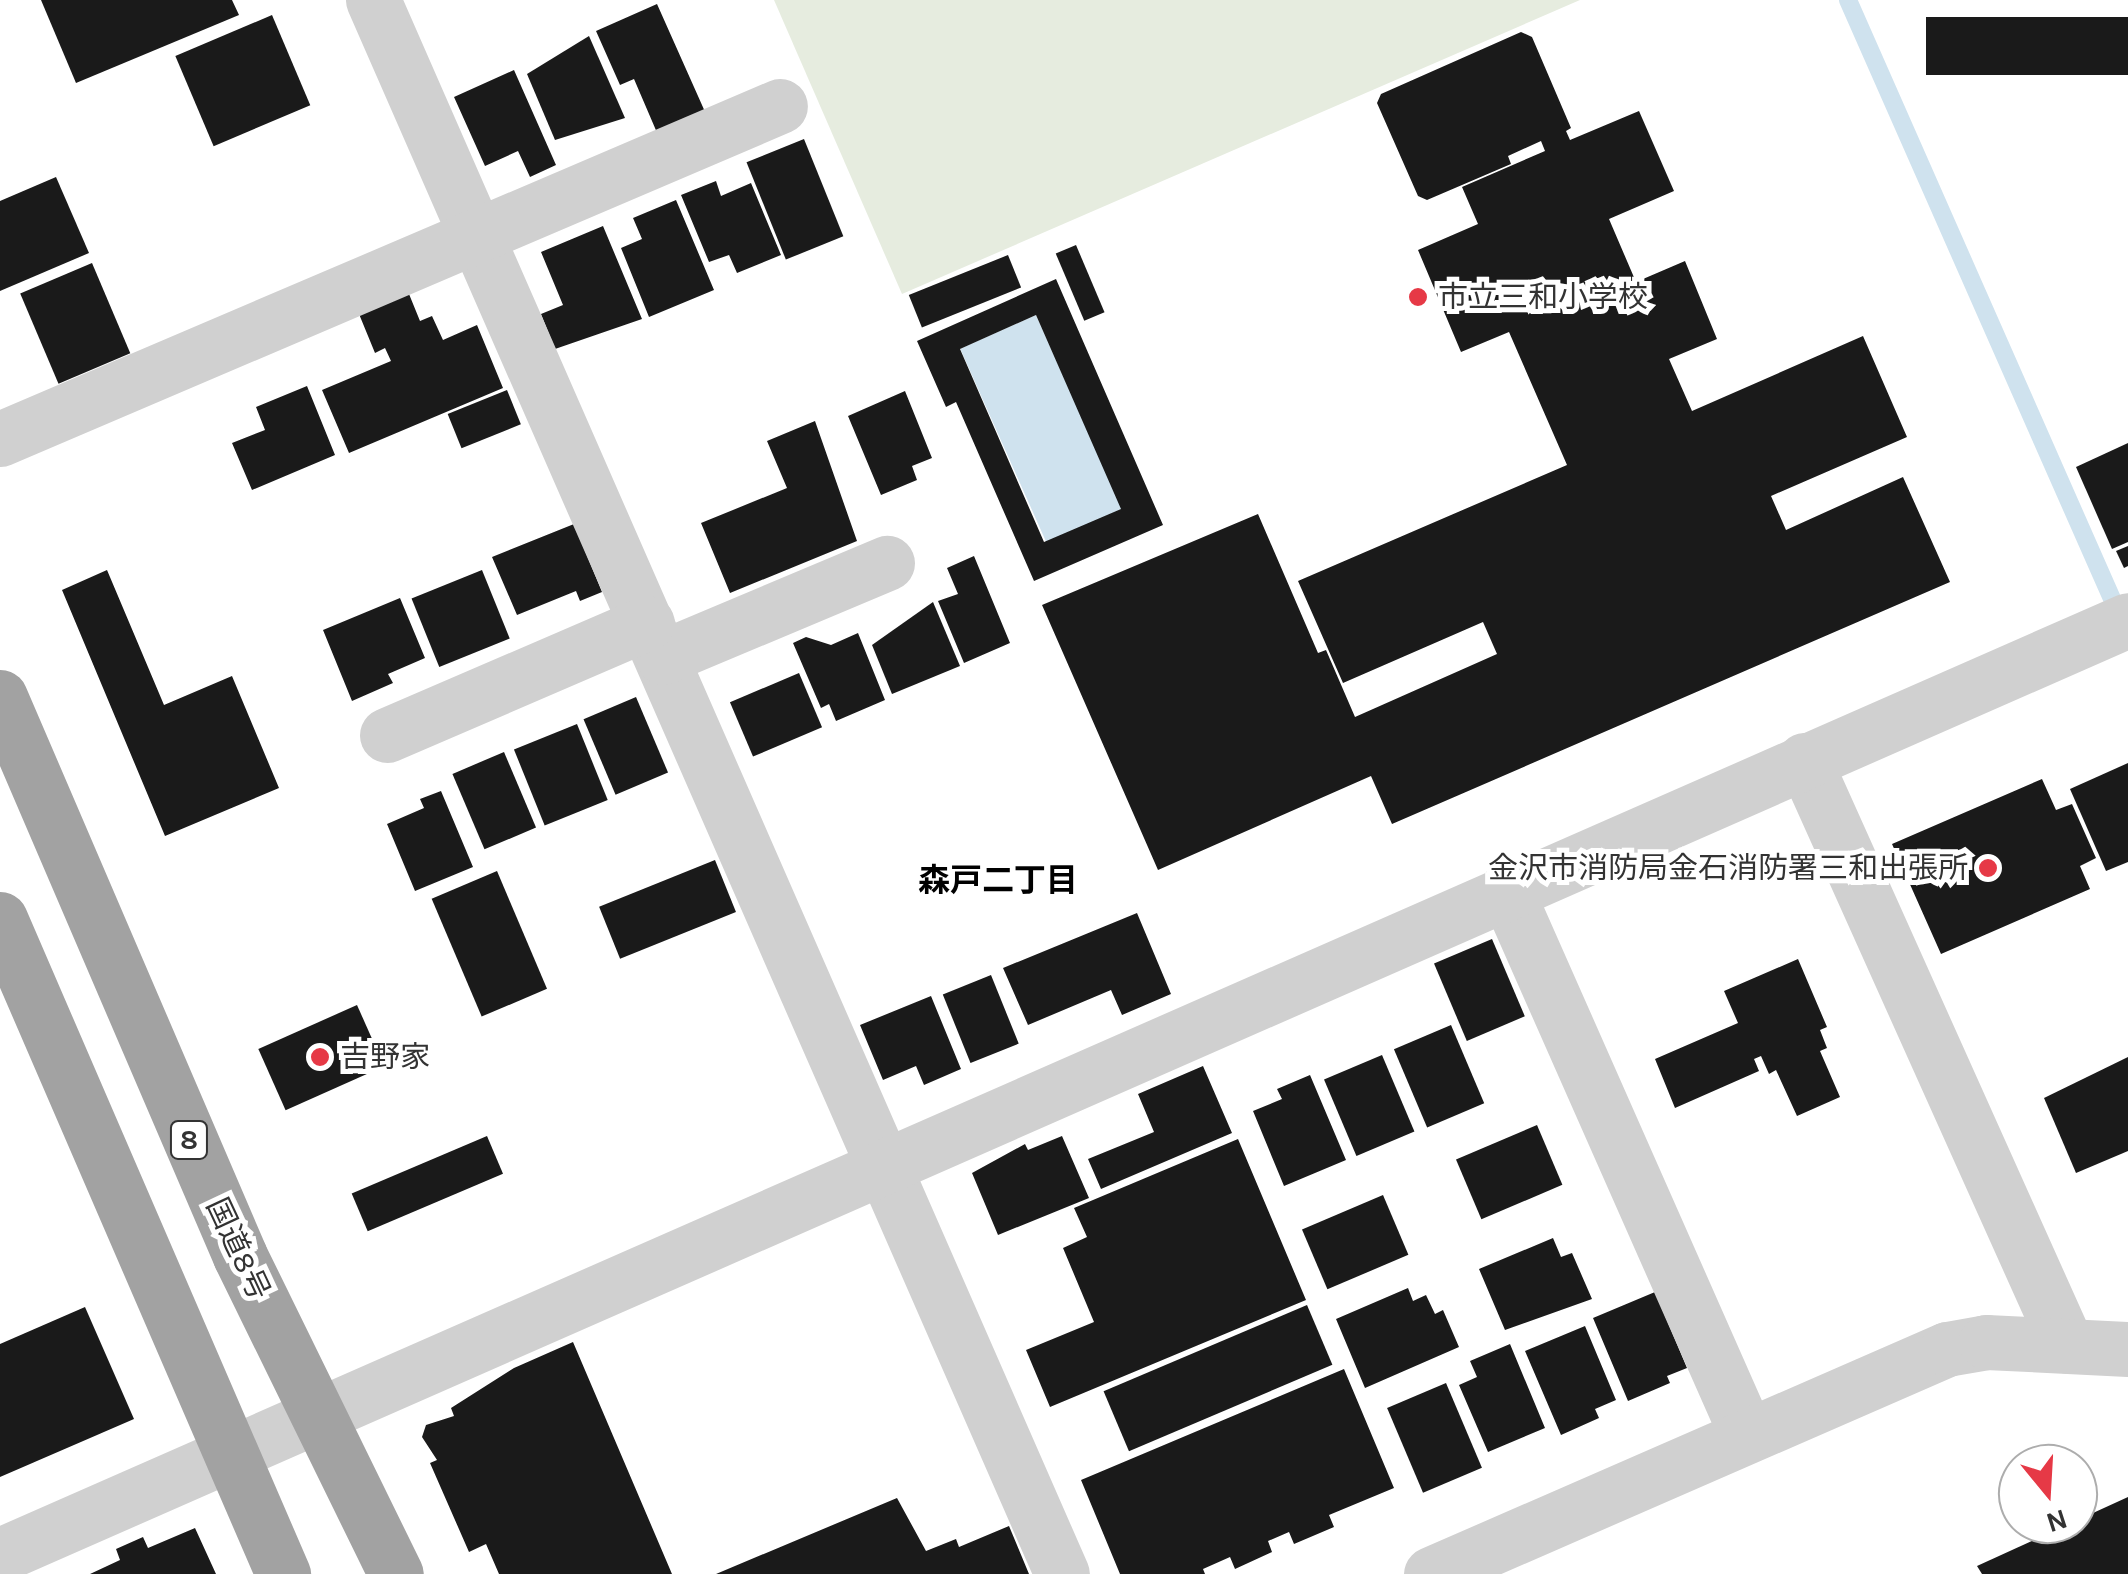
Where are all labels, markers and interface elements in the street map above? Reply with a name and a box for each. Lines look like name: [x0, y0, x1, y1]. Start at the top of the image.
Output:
place label: 市立三和小学校: [1438, 279, 1648, 315]
marker: 市立三和小学校: [1407, 286, 1429, 308]
place label: 金沢市消防局金石消防署三和出張所: [1488, 850, 1968, 886]
marker: 金沢市消防局金石消防署三和出張所: [1977, 857, 1999, 879]
district label: 森戸二丁目: [918, 862, 1078, 900]
place label: 吉野家: [340, 1039, 430, 1075]
marker: 吉野家: [309, 1046, 331, 1068]
road number: 8: [169, 1117, 209, 1163]
street label: 国道8号: [199, 1192, 277, 1306]
north arrow: [1998, 1444, 2098, 1544]
text: N: [2042, 1502, 2071, 1540]

